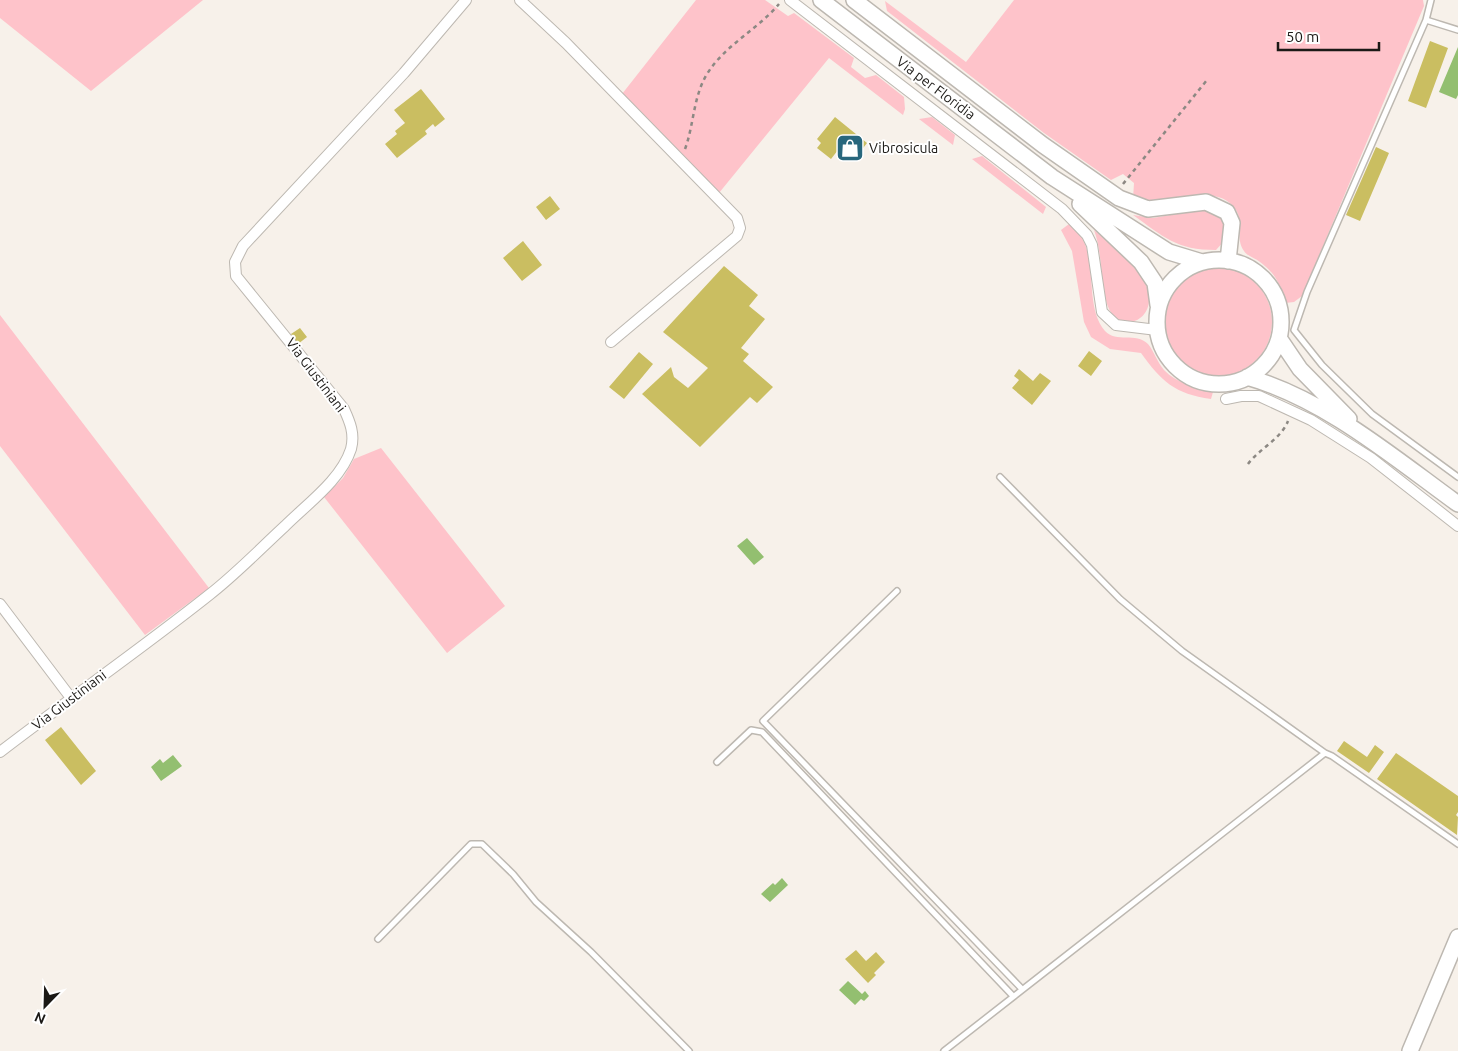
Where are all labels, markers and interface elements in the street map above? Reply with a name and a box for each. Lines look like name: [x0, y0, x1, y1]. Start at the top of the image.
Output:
scale bar: [1278, 20, 1379, 52]
text: 50 m: [1286, 28, 1319, 45]
street label: Via per Floridia: [894, 53, 978, 123]
shop icon: Vibrosicula: [835, 133, 865, 163]
place label: Vibrosicula: [869, 140, 938, 156]
street label: Via Giustiniani: [283, 335, 349, 415]
street label: Via Giustiniani: [29, 667, 109, 733]
north arrow: [20, 981, 70, 1031]
text: N: [32, 1009, 48, 1027]

